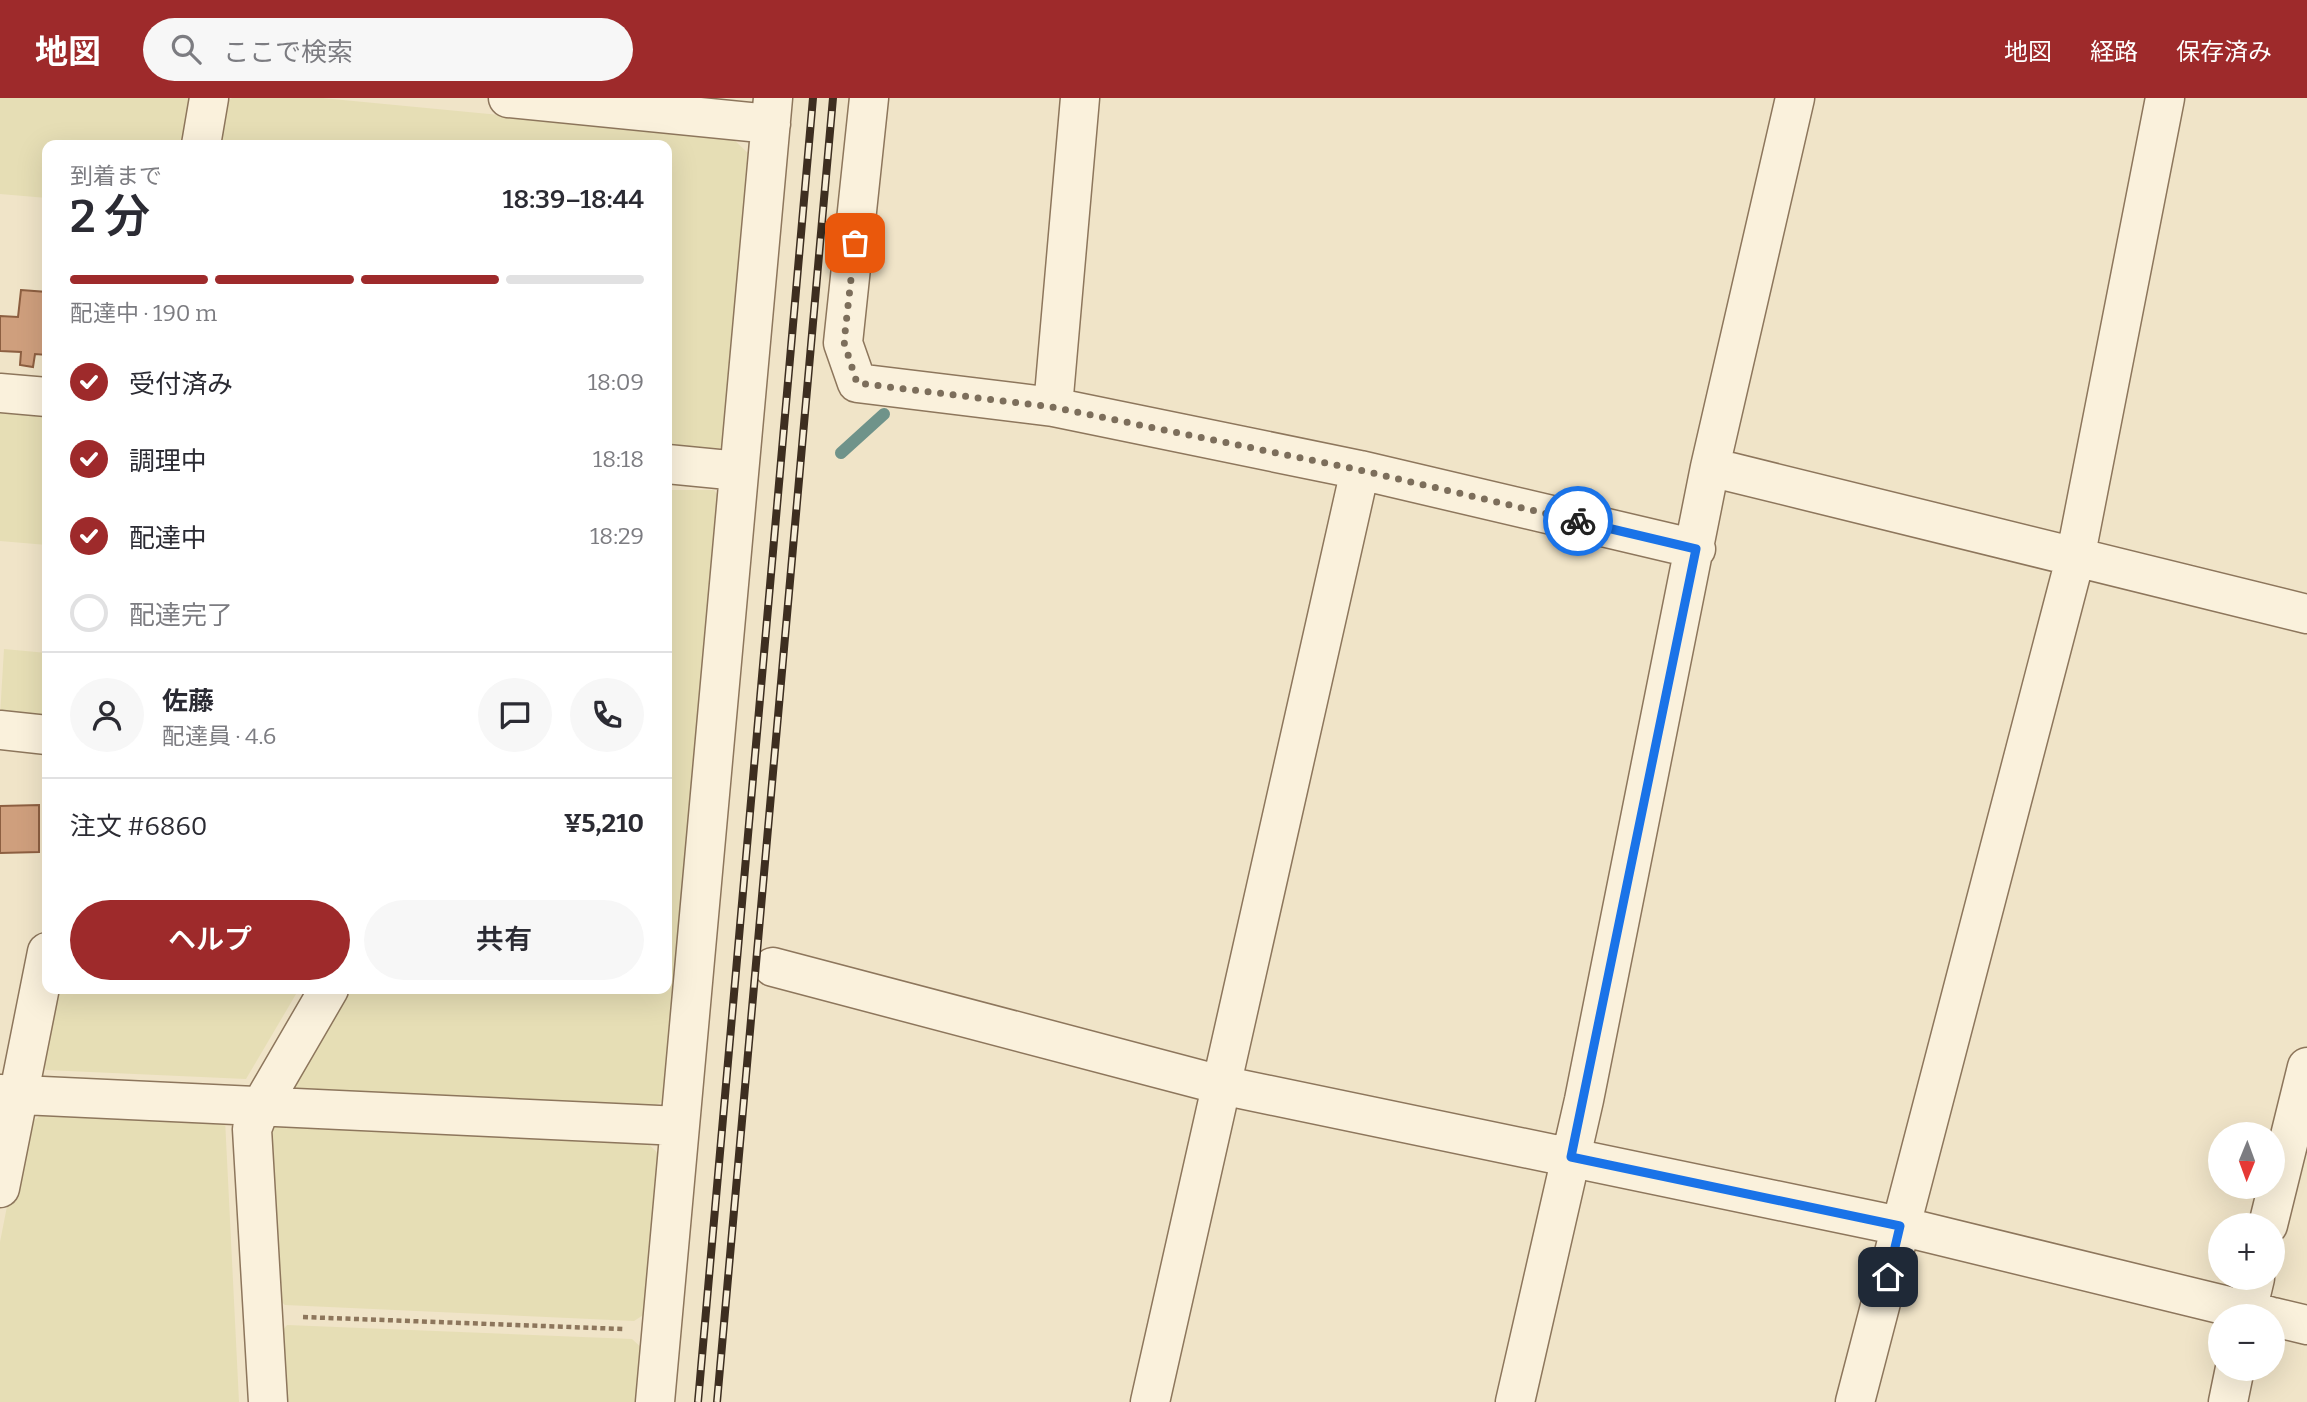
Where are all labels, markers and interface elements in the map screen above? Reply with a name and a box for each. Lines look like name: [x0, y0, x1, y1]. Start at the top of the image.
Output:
search box: [143, 18, 633, 81]
icon: search: [167, 30, 205, 68]
text: 地図: [35, 32, 101, 72]
text: ここで検索: [223, 37, 353, 68]
text: 地図: [2004, 38, 2052, 66]
text: 経路: [2090, 38, 2138, 66]
text: 保存済み: [2176, 38, 2272, 66]
text: 到着まで: [70, 162, 162, 190]
text: 18:39–18:44: [503, 184, 644, 215]
text: 2 分: [70, 189, 150, 244]
pin: [825, 213, 885, 273]
icon: bag: [836, 224, 874, 262]
text: 配達中 · 190 m: [70, 299, 217, 327]
icon: check: [70, 363, 108, 401]
text: 18:09: [588, 368, 644, 396]
text: 受付済み: [129, 369, 233, 400]
icon: check: [70, 440, 108, 478]
text: 18:18: [593, 445, 644, 473]
text: 調理中: [129, 446, 207, 477]
courier: [1543, 486, 1613, 556]
icon: bike: [1559, 502, 1597, 540]
icon: check: [70, 517, 108, 555]
text: 18:29: [590, 522, 644, 550]
text: 配達中: [129, 523, 207, 554]
text: 配達完了: [129, 600, 233, 631]
button: person: [70, 678, 144, 752]
button: chat: [478, 678, 552, 752]
button: phone: [570, 678, 644, 752]
text: 佐藤: [162, 686, 214, 717]
text: 配達員 · 4.6: [162, 722, 276, 750]
text: ¥5,210: [564, 808, 644, 839]
text: 注文 #6860: [70, 811, 207, 842]
button: ヘルプ: [70, 900, 350, 980]
button: 共有: [364, 900, 644, 980]
north arrow: [2208, 1122, 2286, 1199]
map controls: [2208, 1122, 2285, 1381]
button: +: [2208, 1213, 2285, 1290]
pin: [1858, 1247, 1918, 1307]
icon: home: [1869, 1258, 1907, 1296]
button: −: [2208, 1304, 2285, 1381]

